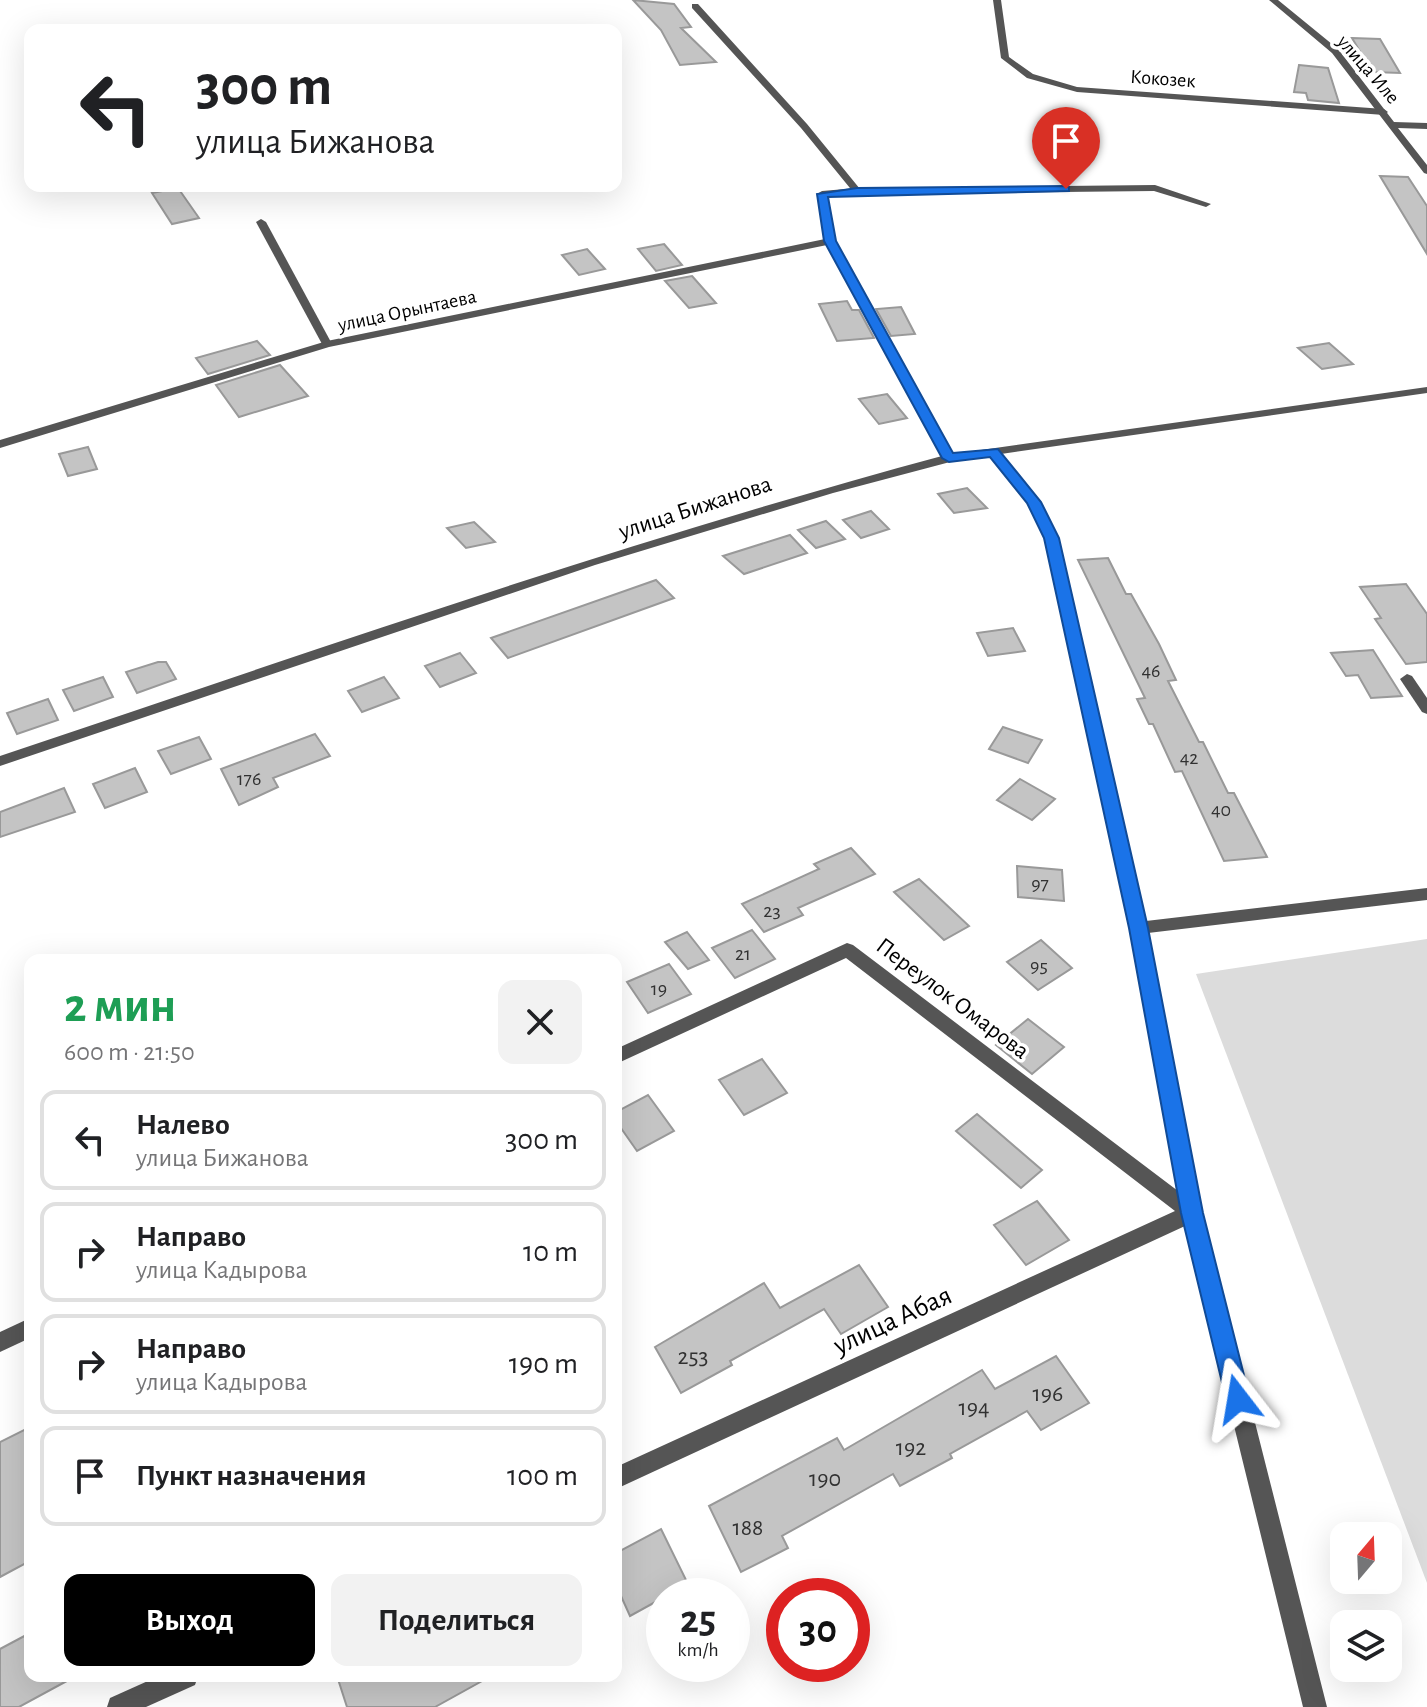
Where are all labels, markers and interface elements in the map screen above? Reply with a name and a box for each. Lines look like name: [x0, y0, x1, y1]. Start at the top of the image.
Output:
street label: улица Иле: [1333, 31, 1403, 108]
icon: left: [64, 56, 168, 160]
text: 300 m: [196, 59, 332, 115]
street label: Кокозек: [1130, 67, 1196, 91]
pin: [1032, 107, 1100, 189]
icon: arrive: [1044, 119, 1088, 163]
text: улица Бижанова: [196, 124, 435, 160]
street label: улица Орынтаева: [335, 287, 478, 336]
street label: улица Бижанова: [615, 472, 775, 544]
house number: 46: [1141, 661, 1161, 681]
house number: 42: [1180, 748, 1198, 768]
house number: 176: [237, 769, 261, 789]
house number: 40: [1211, 800, 1231, 820]
house number: 97: [1031, 874, 1049, 894]
house number: 23: [763, 901, 781, 921]
street label: Переулок Омарова: [871, 934, 1033, 1064]
house number: 21: [735, 944, 751, 964]
house number: 95: [1030, 956, 1048, 976]
house number: 19: [651, 979, 667, 999]
button: close: [498, 980, 582, 1064]
text: 2 мин: [64, 983, 176, 1031]
text: 600 m · 21:50: [64, 1039, 195, 1065]
text: Налево: [136, 1110, 230, 1140]
icon: left: [68, 1118, 112, 1162]
text: 300 m: [505, 1125, 578, 1155]
text: улица Бижанова: [136, 1145, 309, 1171]
text: Направо: [136, 1222, 246, 1252]
icon: right: [68, 1230, 112, 1274]
text: 10 m: [523, 1237, 578, 1267]
text: улица Кадырова: [136, 1257, 307, 1283]
street label: улица Абая: [829, 1281, 956, 1361]
text: Направо: [136, 1334, 246, 1364]
icon: right: [68, 1342, 112, 1386]
house number: 253: [678, 1345, 708, 1369]
text: 190 m: [509, 1349, 578, 1379]
position arrow: [1196, 1357, 1280, 1441]
text: улица Кадырова: [136, 1369, 307, 1395]
house number: 196: [1033, 1382, 1063, 1406]
house number: 194: [958, 1396, 990, 1420]
house number: 192: [896, 1436, 926, 1460]
icon: arrive: [68, 1454, 112, 1498]
text: Пункт назначения: [136, 1461, 367, 1491]
text: 100 m: [507, 1461, 578, 1491]
house number: 190: [809, 1467, 841, 1491]
house number: 188: [732, 1516, 764, 1540]
north arrow: [1330, 1522, 1402, 1594]
map controls: [1330, 1522, 1402, 1682]
button: Выход: [64, 1574, 315, 1666]
button: Поделиться: [331, 1574, 582, 1666]
speed limit sign: 30: [766, 1578, 870, 1682]
text: 25: [680, 1600, 716, 1640]
button: layers: [1330, 1610, 1402, 1682]
text: km/h: [677, 1640, 719, 1660]

